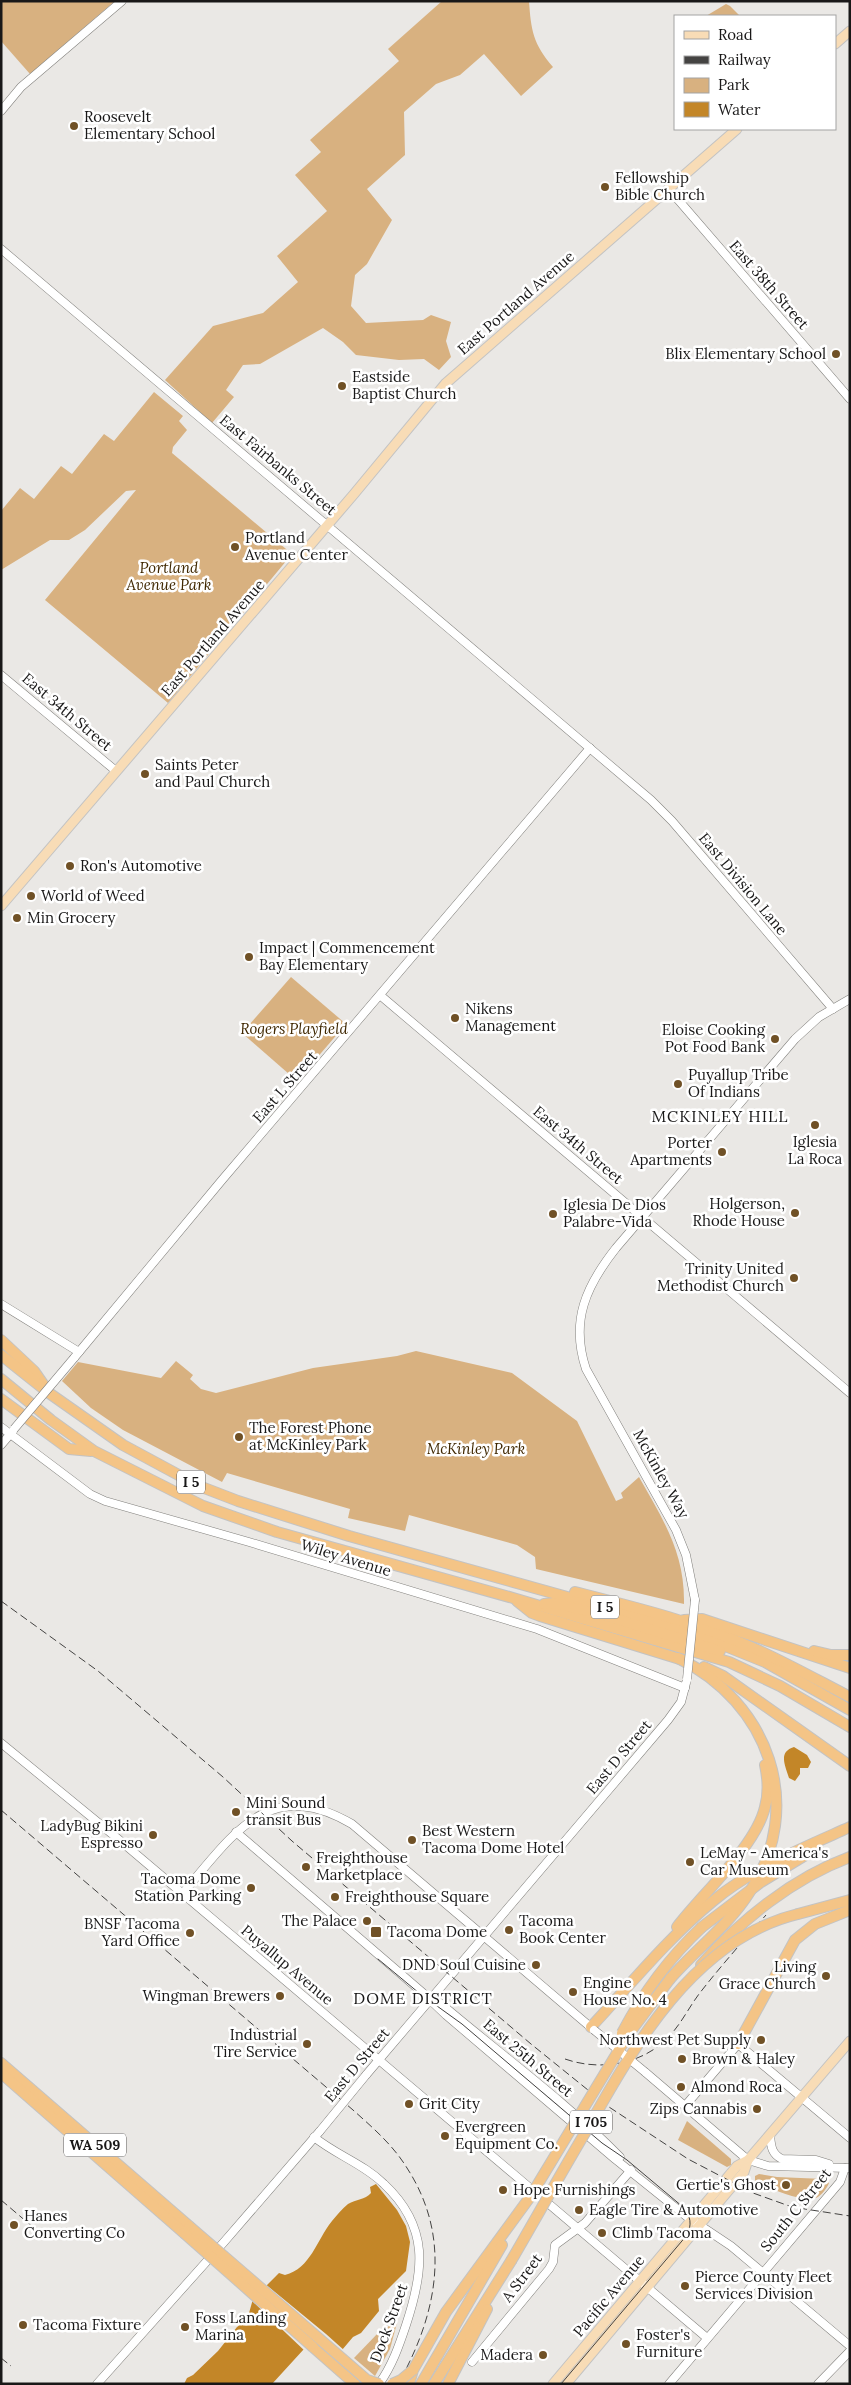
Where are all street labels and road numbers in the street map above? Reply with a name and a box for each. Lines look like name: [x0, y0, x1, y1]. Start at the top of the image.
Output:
street label: East 38th Street: [726, 236, 813, 333]
street label: East Portland Avenue: [453, 247, 578, 359]
street label: East Fairbanks Street: [216, 410, 341, 519]
street label: East Portland Avenue: [157, 575, 269, 700]
street label: East 34th Street: [19, 668, 116, 755]
street label: East Division Lane: [695, 829, 792, 939]
street label: East L Street: [248, 1047, 321, 1126]
street label: East 34th Street: [530, 1101, 627, 1188]
street label: McKinley Way: [629, 1426, 694, 1522]
road number: I 5: [177, 1470, 205, 1494]
street label: Wiley Avenue: [299, 1535, 394, 1580]
road number: I 5: [591, 1595, 619, 1618]
street label: East D Street: [582, 1715, 655, 1798]
street label: Puyallup Avenue: [237, 1921, 337, 2009]
street label: East 25th Street: [480, 2015, 577, 2101]
street label: East D Street: [320, 2023, 393, 2106]
road number: I 705: [570, 2110, 612, 2134]
road number: WA 509: [64, 2134, 126, 2156]
street label: South C Street: [756, 2164, 835, 2255]
street label: A Street: [497, 2250, 546, 2307]
street label: Pacific Avenue: [569, 2251, 648, 2341]
street label: Dock Street: [366, 2281, 412, 2365]

